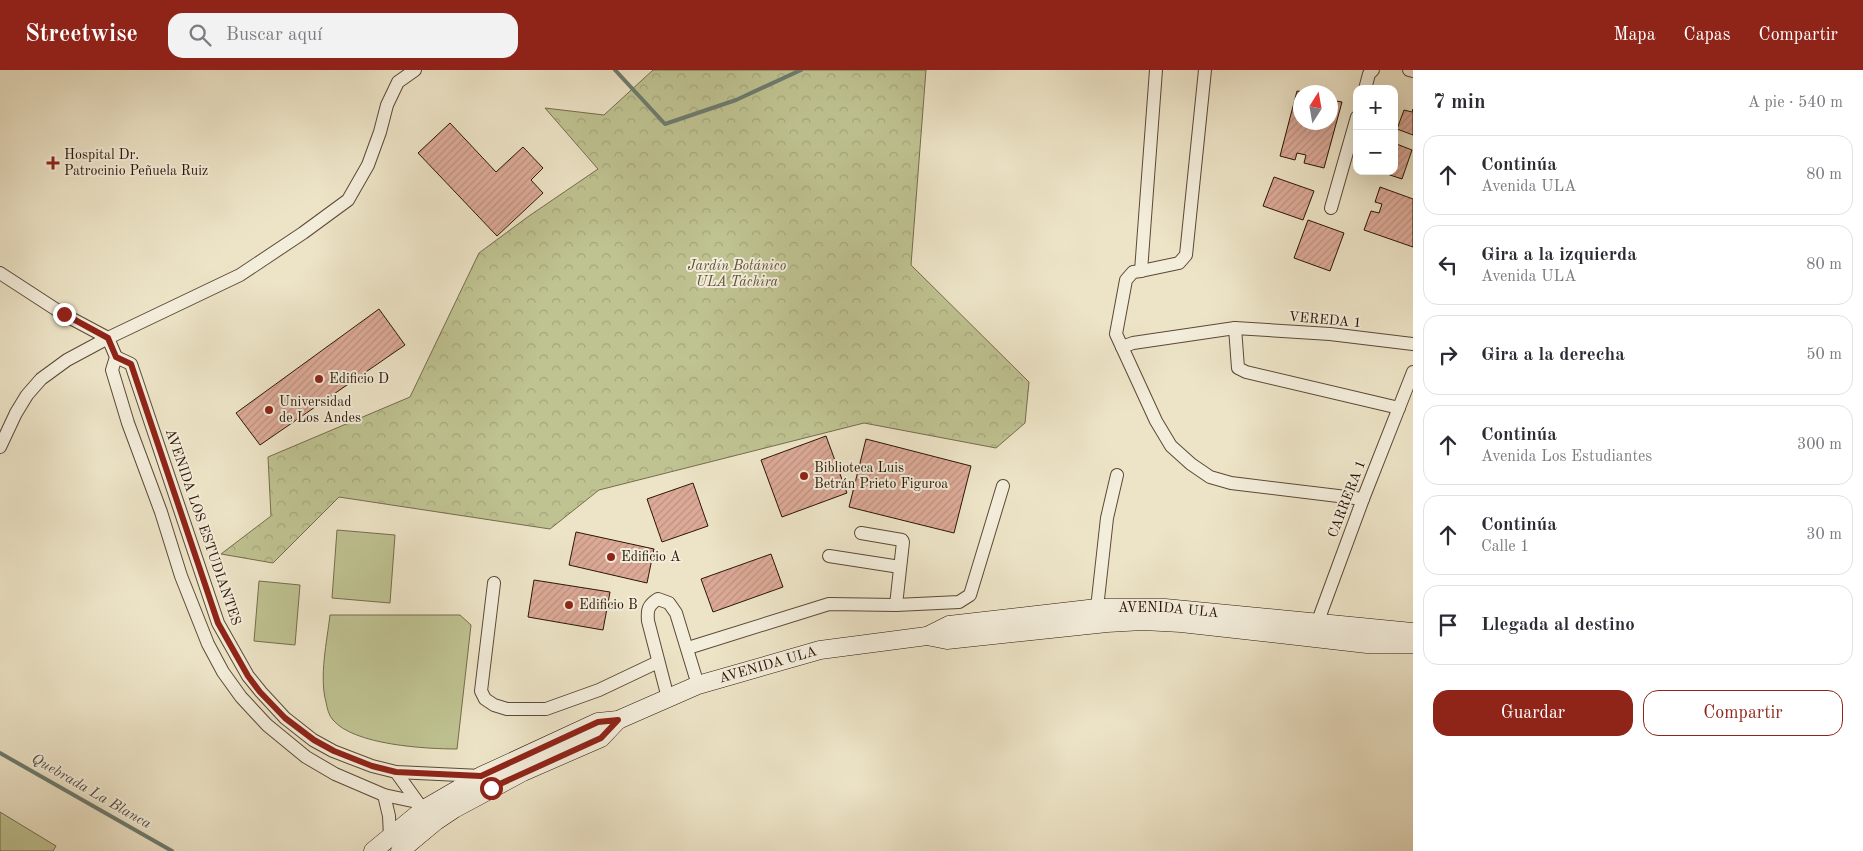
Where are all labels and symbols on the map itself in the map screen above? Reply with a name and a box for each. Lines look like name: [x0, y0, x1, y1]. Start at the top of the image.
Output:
north arrow: [1293, 85, 1338, 130]
place label: Hospital Dr. Patrocinio Peñuela Ruiz: [64, 148, 208, 178]
marker: Hospital Dr. Patrocinio Peñuela Ruiz: [46, 156, 60, 170]
park label: Jardín Botánico ULA Táchira: [688, 259, 786, 289]
route end: [53, 303, 76, 326]
street label: VEREDA 1: [1288, 310, 1362, 330]
place label: Edificio D: [329, 372, 389, 386]
marker: Edificio D: [313, 373, 325, 385]
place label: Universidad de Los Andes: [279, 395, 361, 425]
marker: Universidad de Los Andes: [263, 404, 275, 416]
street label: AVENIDA LOS ESTUDIANTES: [163, 427, 243, 627]
street label: CARRERA 1: [1326, 458, 1368, 540]
place label: Biblioteca Luis Betrán Prieto Figuroa: [814, 461, 948, 491]
marker: Biblioteca Luis Betrán Prieto Figuroa: [798, 470, 810, 482]
place label: Edificio A: [621, 550, 681, 564]
marker: Edificio A: [605, 551, 617, 563]
place label: Edificio B: [579, 598, 638, 612]
marker: Edificio B: [563, 599, 575, 611]
street label: AVENIDA ULA: [1118, 601, 1220, 620]
street label: AVENIDA ULA: [718, 644, 819, 686]
water label: Quebrada La Blanca: [29, 752, 153, 832]
route start: [480, 777, 503, 800]

